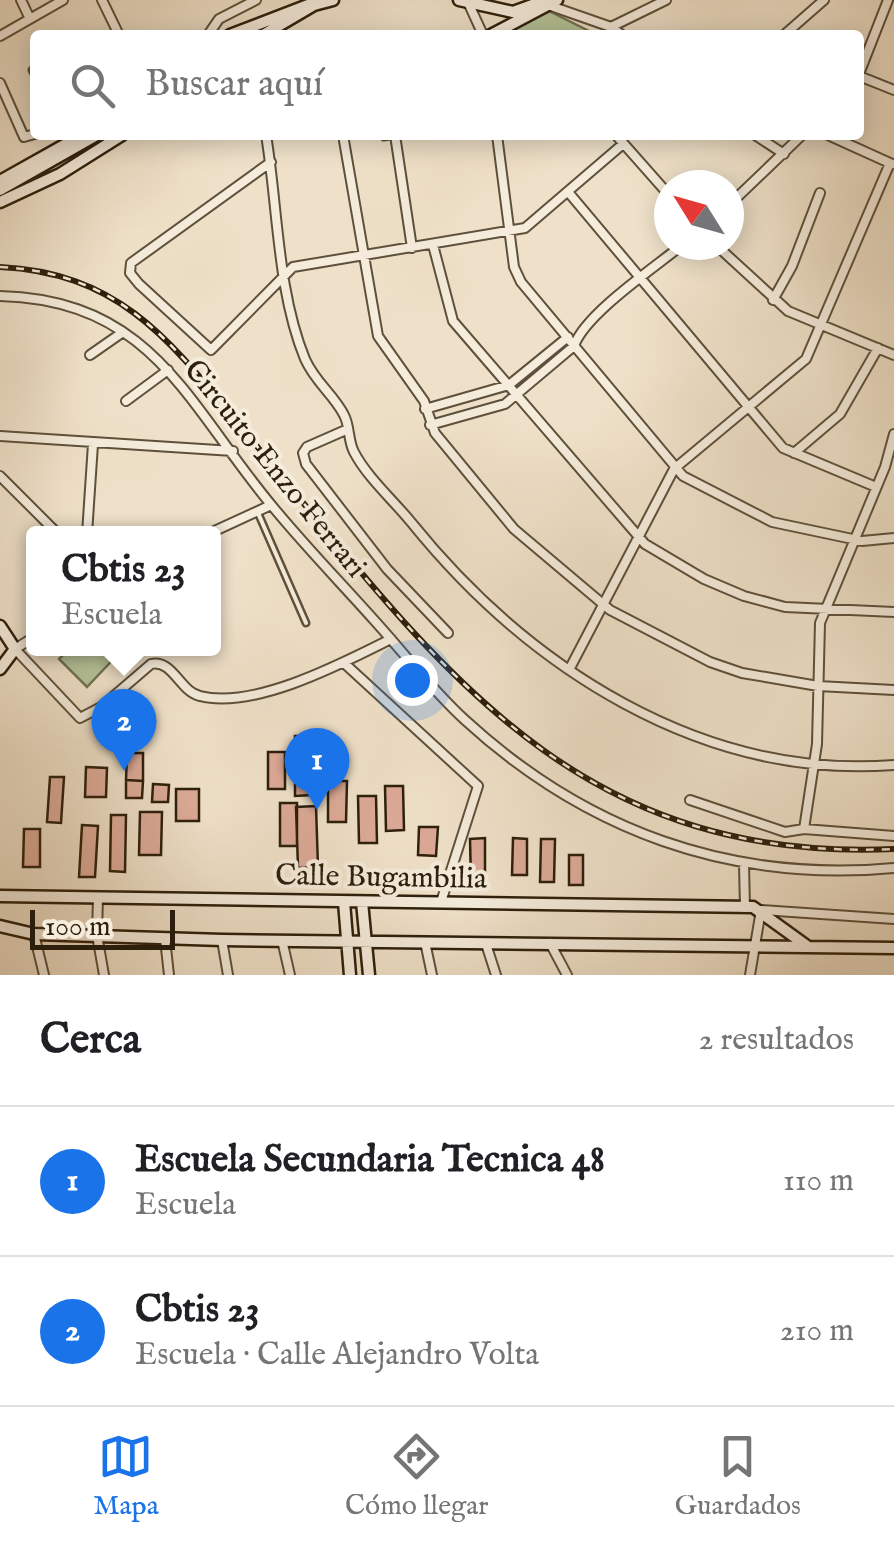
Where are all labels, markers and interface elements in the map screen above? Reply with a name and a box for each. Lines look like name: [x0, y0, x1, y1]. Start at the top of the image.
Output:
search box: [30, 30, 864, 140]
icon: search: [65, 58, 120, 113]
text: Buscar aquí: [145, 61, 323, 109]
north arrow: [654, 170, 744, 260]
street label: Circuito Enzo Ferrari: [175, 353, 374, 586]
popup: [26, 526, 221, 656]
text: Cbtis 23: [61, 547, 186, 595]
text: Escuela: [61, 595, 162, 636]
your location: [387, 655, 438, 706]
pin: 2: [92, 688, 156, 771]
pin: 1: [284, 728, 350, 810]
street label: Calle Bugambilia: [275, 857, 487, 899]
scale bar: [30, 905, 175, 950]
text: 100 m: [45, 910, 111, 945]
text: Cerca: [40, 1014, 141, 1067]
text: 2 resultados: [699, 1020, 854, 1061]
text: Escuela Secundaria Tecnica 48: [135, 1137, 605, 1185]
text: 1: [67, 1161, 78, 1202]
text: 110 m: [783, 1161, 854, 1202]
text: Escuela: [135, 1185, 236, 1226]
text: Cbtis 23: [135, 1287, 259, 1335]
text: 2: [65, 1311, 80, 1352]
text: 210 m: [780, 1311, 854, 1352]
text: Escuela · Calle Alejandro Volta: [135, 1335, 539, 1376]
tab: Mapa: [93, 1429, 159, 1524]
tab: Cómo llegar: [345, 1429, 489, 1524]
tab: Guardados: [675, 1429, 801, 1524]

